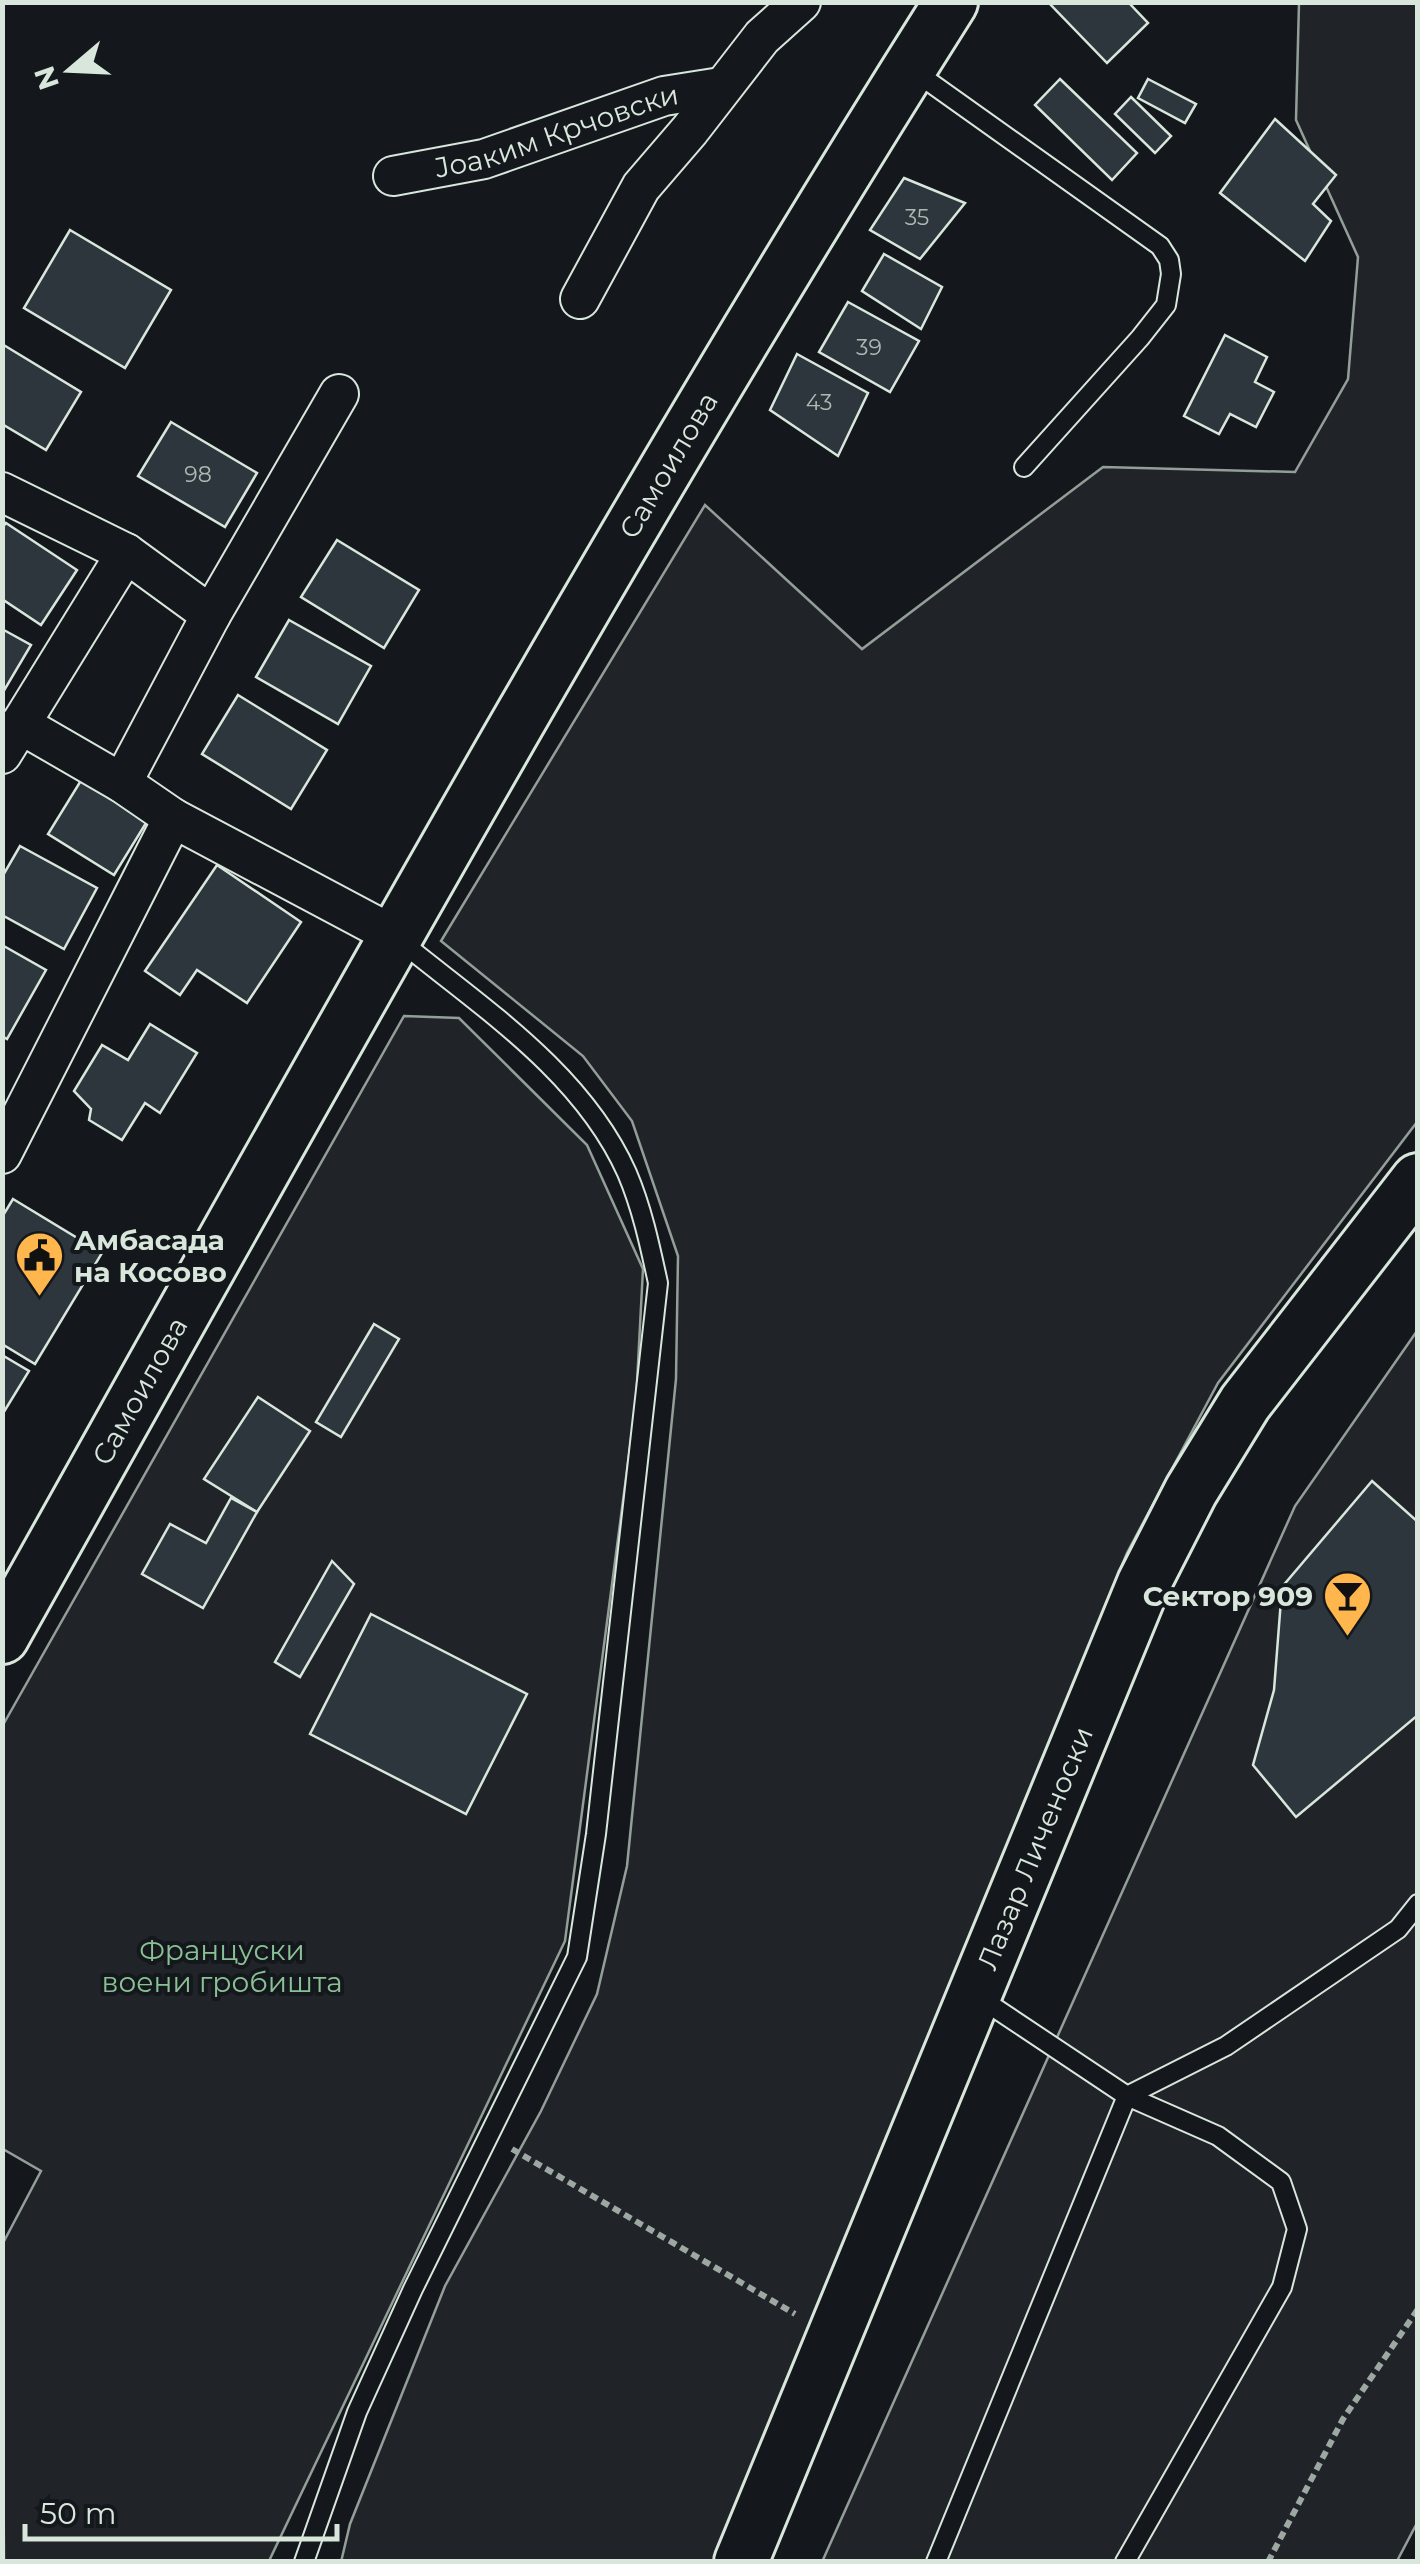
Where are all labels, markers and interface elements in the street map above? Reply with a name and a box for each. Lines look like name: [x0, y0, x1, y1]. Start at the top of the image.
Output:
north arrow: [20, 20, 120, 120]
text: N: [27, 62, 66, 94]
street label: Јоаким Крчовски: [431, 77, 681, 185]
house number: 35: [905, 204, 929, 231]
house number: 39: [856, 334, 882, 361]
street label: Самоилова: [612, 386, 725, 545]
house number: 43: [806, 389, 832, 416]
house number: 98: [184, 461, 212, 488]
place label: Амбасада на Косово: [74, 1223, 227, 1289]
public building icon: Амбасада на Косово: [13, 1230, 65, 1298]
street label: Самоилова: [85, 1311, 195, 1471]
bar icon: Сектор 909: [1322, 1570, 1374, 1638]
place label: Сектор 909: [1143, 1579, 1313, 1613]
street label: Лазар Личеноски: [970, 1722, 1100, 1975]
park label: Француски воени гробишта: [101, 1933, 343, 1999]
scale bar: [25, 2479, 338, 2541]
text: 50 m: [40, 2495, 117, 2532]

